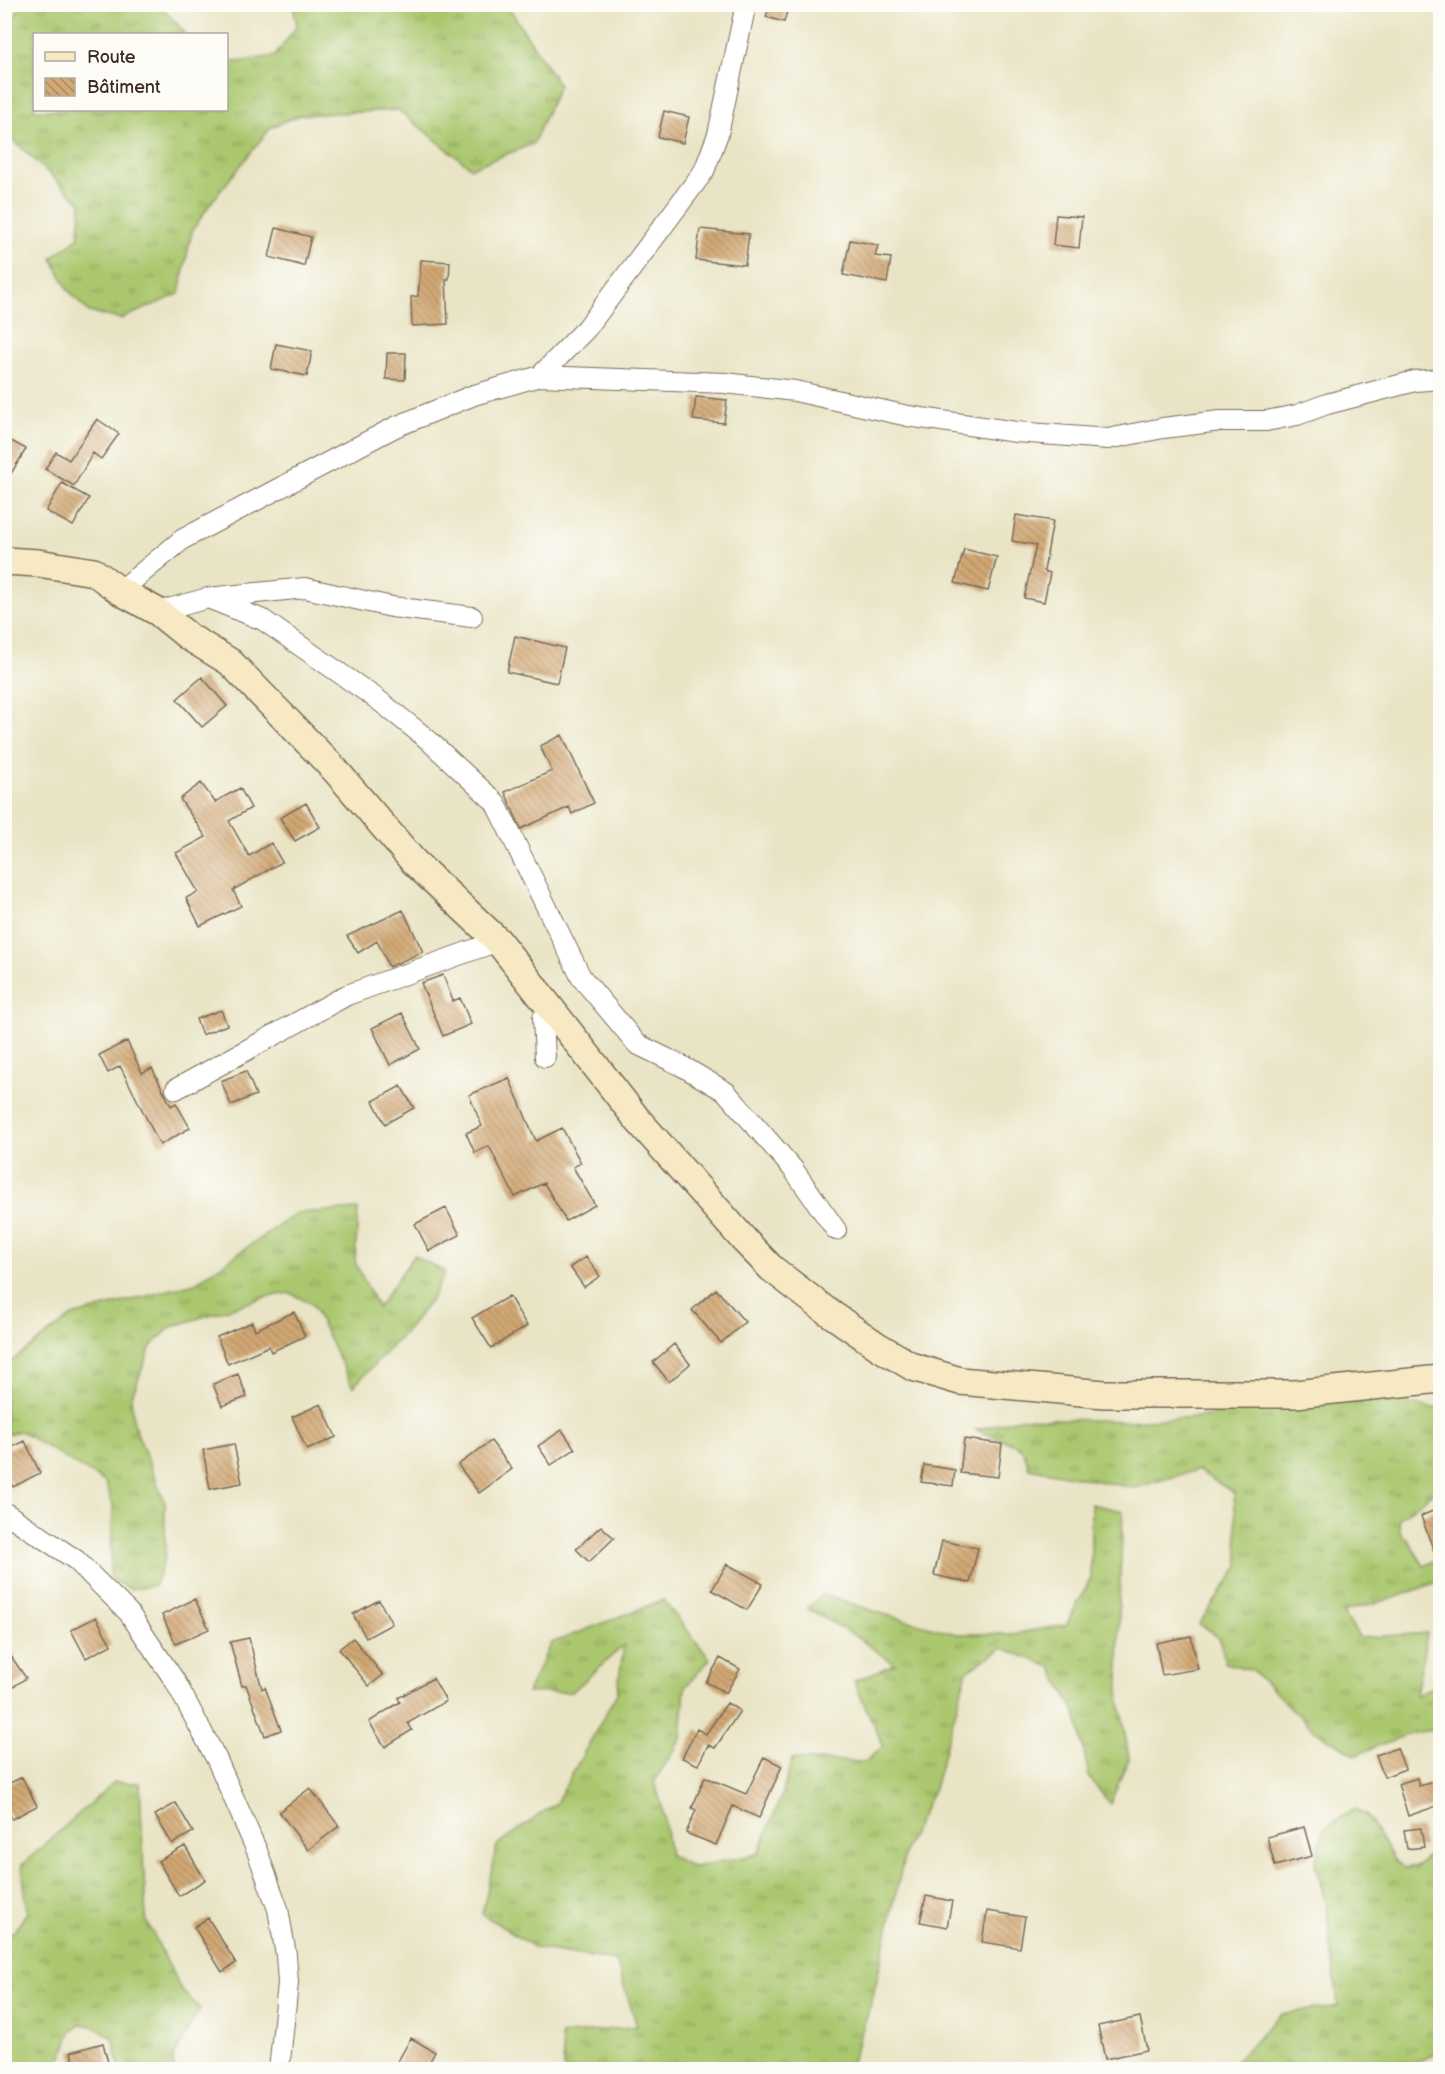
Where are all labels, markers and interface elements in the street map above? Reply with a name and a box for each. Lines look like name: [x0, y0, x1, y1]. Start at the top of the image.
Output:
legend: [33, 33, 228, 111]
text: Route: [87, 47, 136, 68]
text: Bâtiment: [87, 77, 161, 98]

